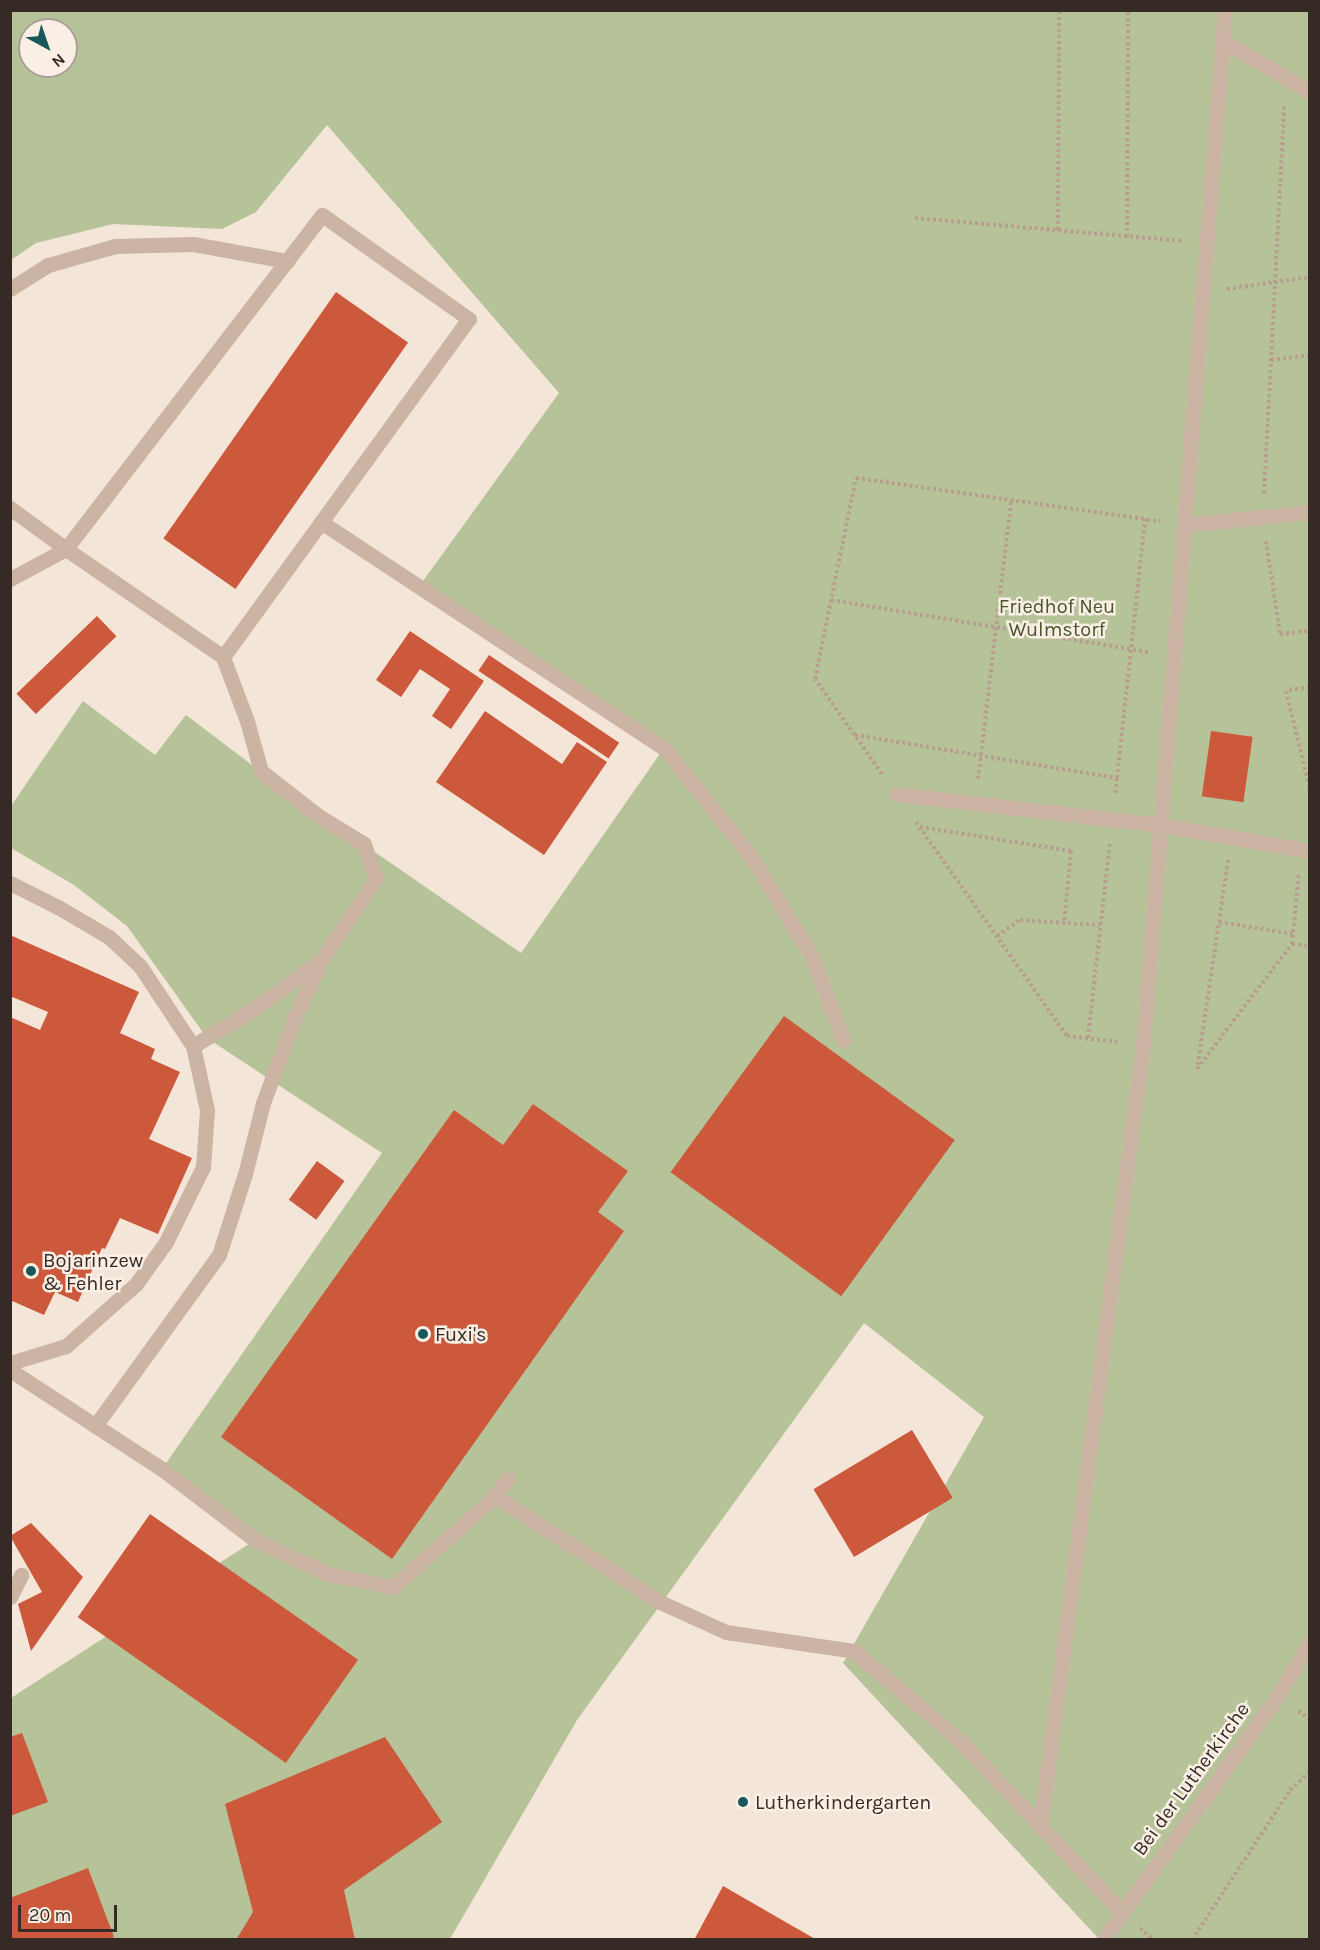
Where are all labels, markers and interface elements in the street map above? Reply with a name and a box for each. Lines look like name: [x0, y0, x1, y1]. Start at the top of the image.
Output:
north arrow: [18, 18, 78, 78]
text: N: [48, 50, 69, 72]
park label: Friedhof Neu Wulmstorf: [999, 594, 1115, 641]
place label: Bojarinzew & Fehler: [43, 1248, 143, 1295]
marker: Bojarinzew & Fehler: [24, 1264, 38, 1278]
place label: Fuxi's: [435, 1322, 487, 1346]
marker: Fuxi's: [416, 1327, 430, 1341]
street label: Bei der Lutherkirche: [1127, 1698, 1255, 1860]
place label: Lutherkindergarten: [755, 1790, 931, 1814]
marker: Lutherkindergarten: [736, 1795, 750, 1809]
scale bar: [21, 1893, 120, 1931]
text: 20 m: [29, 1904, 71, 1926]

